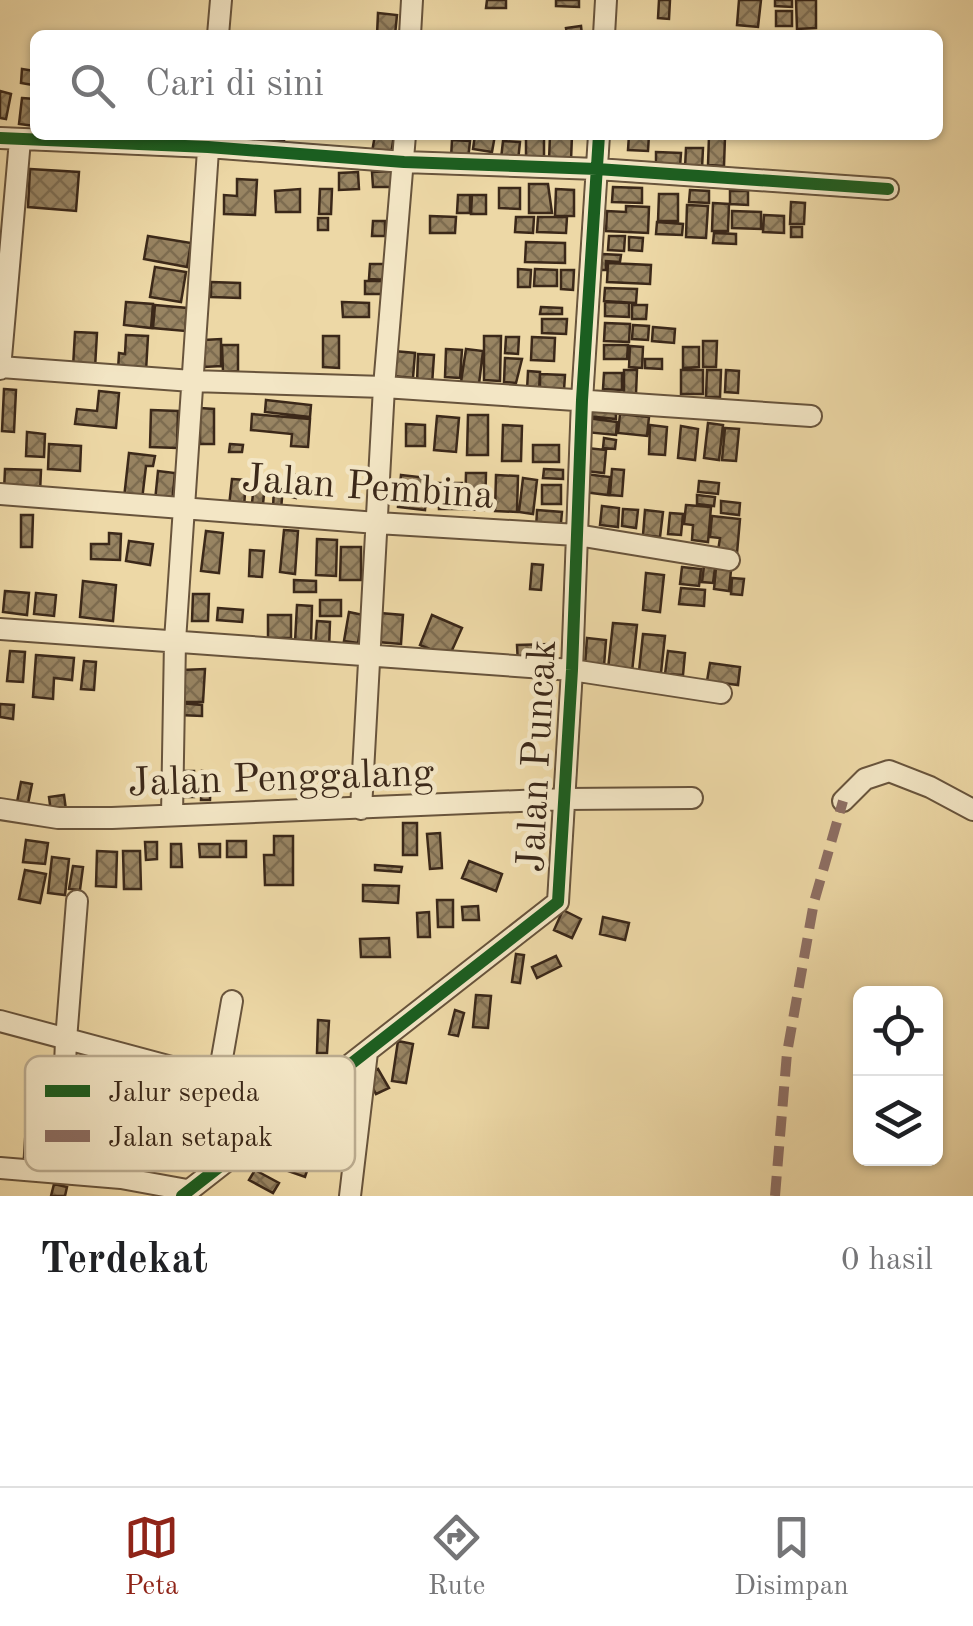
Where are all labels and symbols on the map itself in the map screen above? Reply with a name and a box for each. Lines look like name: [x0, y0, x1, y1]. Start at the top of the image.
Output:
street label: Jalan Pembina: [240, 460, 495, 518]
street label: Jalan Puncak: [513, 639, 565, 874]
street label: Jalan Penggalang: [127, 755, 435, 805]
legend: [25, 1056, 355, 1171]
text: Jalur sepeda: [108, 1080, 260, 1108]
text: Jalan setapak: [108, 1125, 273, 1153]

